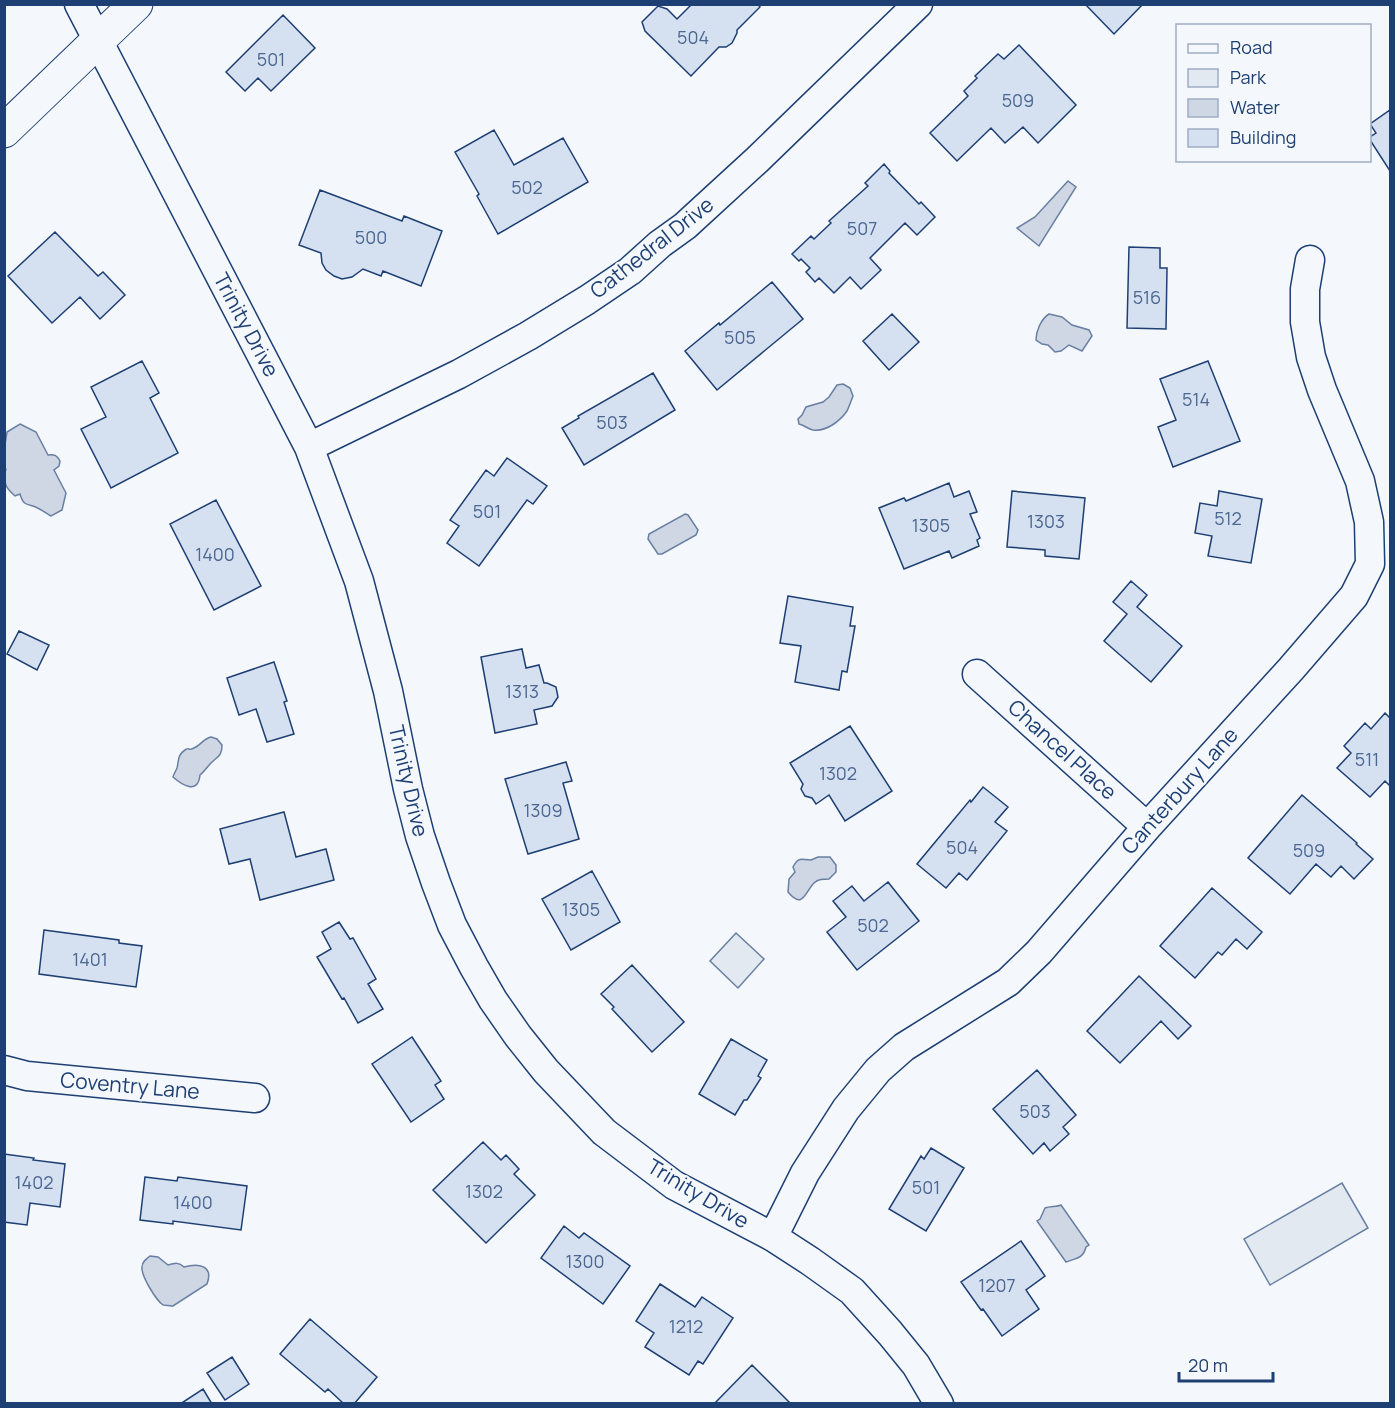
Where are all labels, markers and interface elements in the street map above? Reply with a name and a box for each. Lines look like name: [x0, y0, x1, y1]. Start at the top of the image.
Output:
legend: [1176, 24, 1371, 162]
house number: 504: [677, 25, 709, 49]
text: Road: [1230, 35, 1273, 59]
house number: 501: [257, 47, 285, 71]
text: Park: [1230, 65, 1267, 89]
house number: 509: [1002, 88, 1034, 112]
text: Water: [1230, 95, 1280, 119]
text: Building: [1230, 125, 1296, 149]
house number: 502: [511, 175, 543, 199]
street label: Cathedral Drive: [584, 190, 719, 304]
house number: 507: [847, 216, 877, 240]
house number: 500: [355, 225, 387, 249]
street label: Trinity Drive: [208, 268, 286, 381]
house number: 516: [1133, 285, 1161, 309]
house number: 505: [724, 325, 756, 349]
house number: 514: [1182, 387, 1210, 411]
house number: 503: [596, 410, 628, 434]
house number: 501: [473, 499, 501, 523]
house number: 512: [1214, 506, 1242, 530]
house number: 1303: [1027, 509, 1065, 533]
house number: 1305: [912, 513, 950, 537]
house number: 1400: [195, 542, 235, 566]
house number: 1313: [505, 679, 539, 703]
street label: Chancel Place: [1002, 693, 1123, 806]
street label: Canterbury Lane: [1115, 721, 1244, 860]
street label: Trinity Drive: [383, 722, 435, 839]
house number: 511: [1355, 747, 1379, 771]
house number: 1302: [819, 761, 857, 785]
house number: 1309: [523, 798, 563, 822]
house number: 504: [946, 835, 978, 859]
house number: 509: [1293, 838, 1325, 862]
house number: 1305: [562, 897, 600, 921]
house number: 502: [857, 913, 889, 937]
house number: 1401: [72, 947, 108, 971]
street label: Coventry Lane: [59, 1065, 201, 1105]
house number: 503: [1019, 1099, 1051, 1123]
street label: Trinity Drive: [643, 1152, 755, 1234]
house number: 1402: [15, 1170, 53, 1194]
house number: 501: [912, 1175, 940, 1199]
house number: 1302: [465, 1179, 503, 1203]
house number: 1400: [173, 1190, 213, 1214]
house number: 1300: [566, 1249, 604, 1273]
house number: 1207: [978, 1273, 1016, 1297]
house number: 1212: [669, 1314, 703, 1338]
scale bar: [1179, 1345, 1274, 1383]
text: 20 m: [1188, 1353, 1228, 1377]

